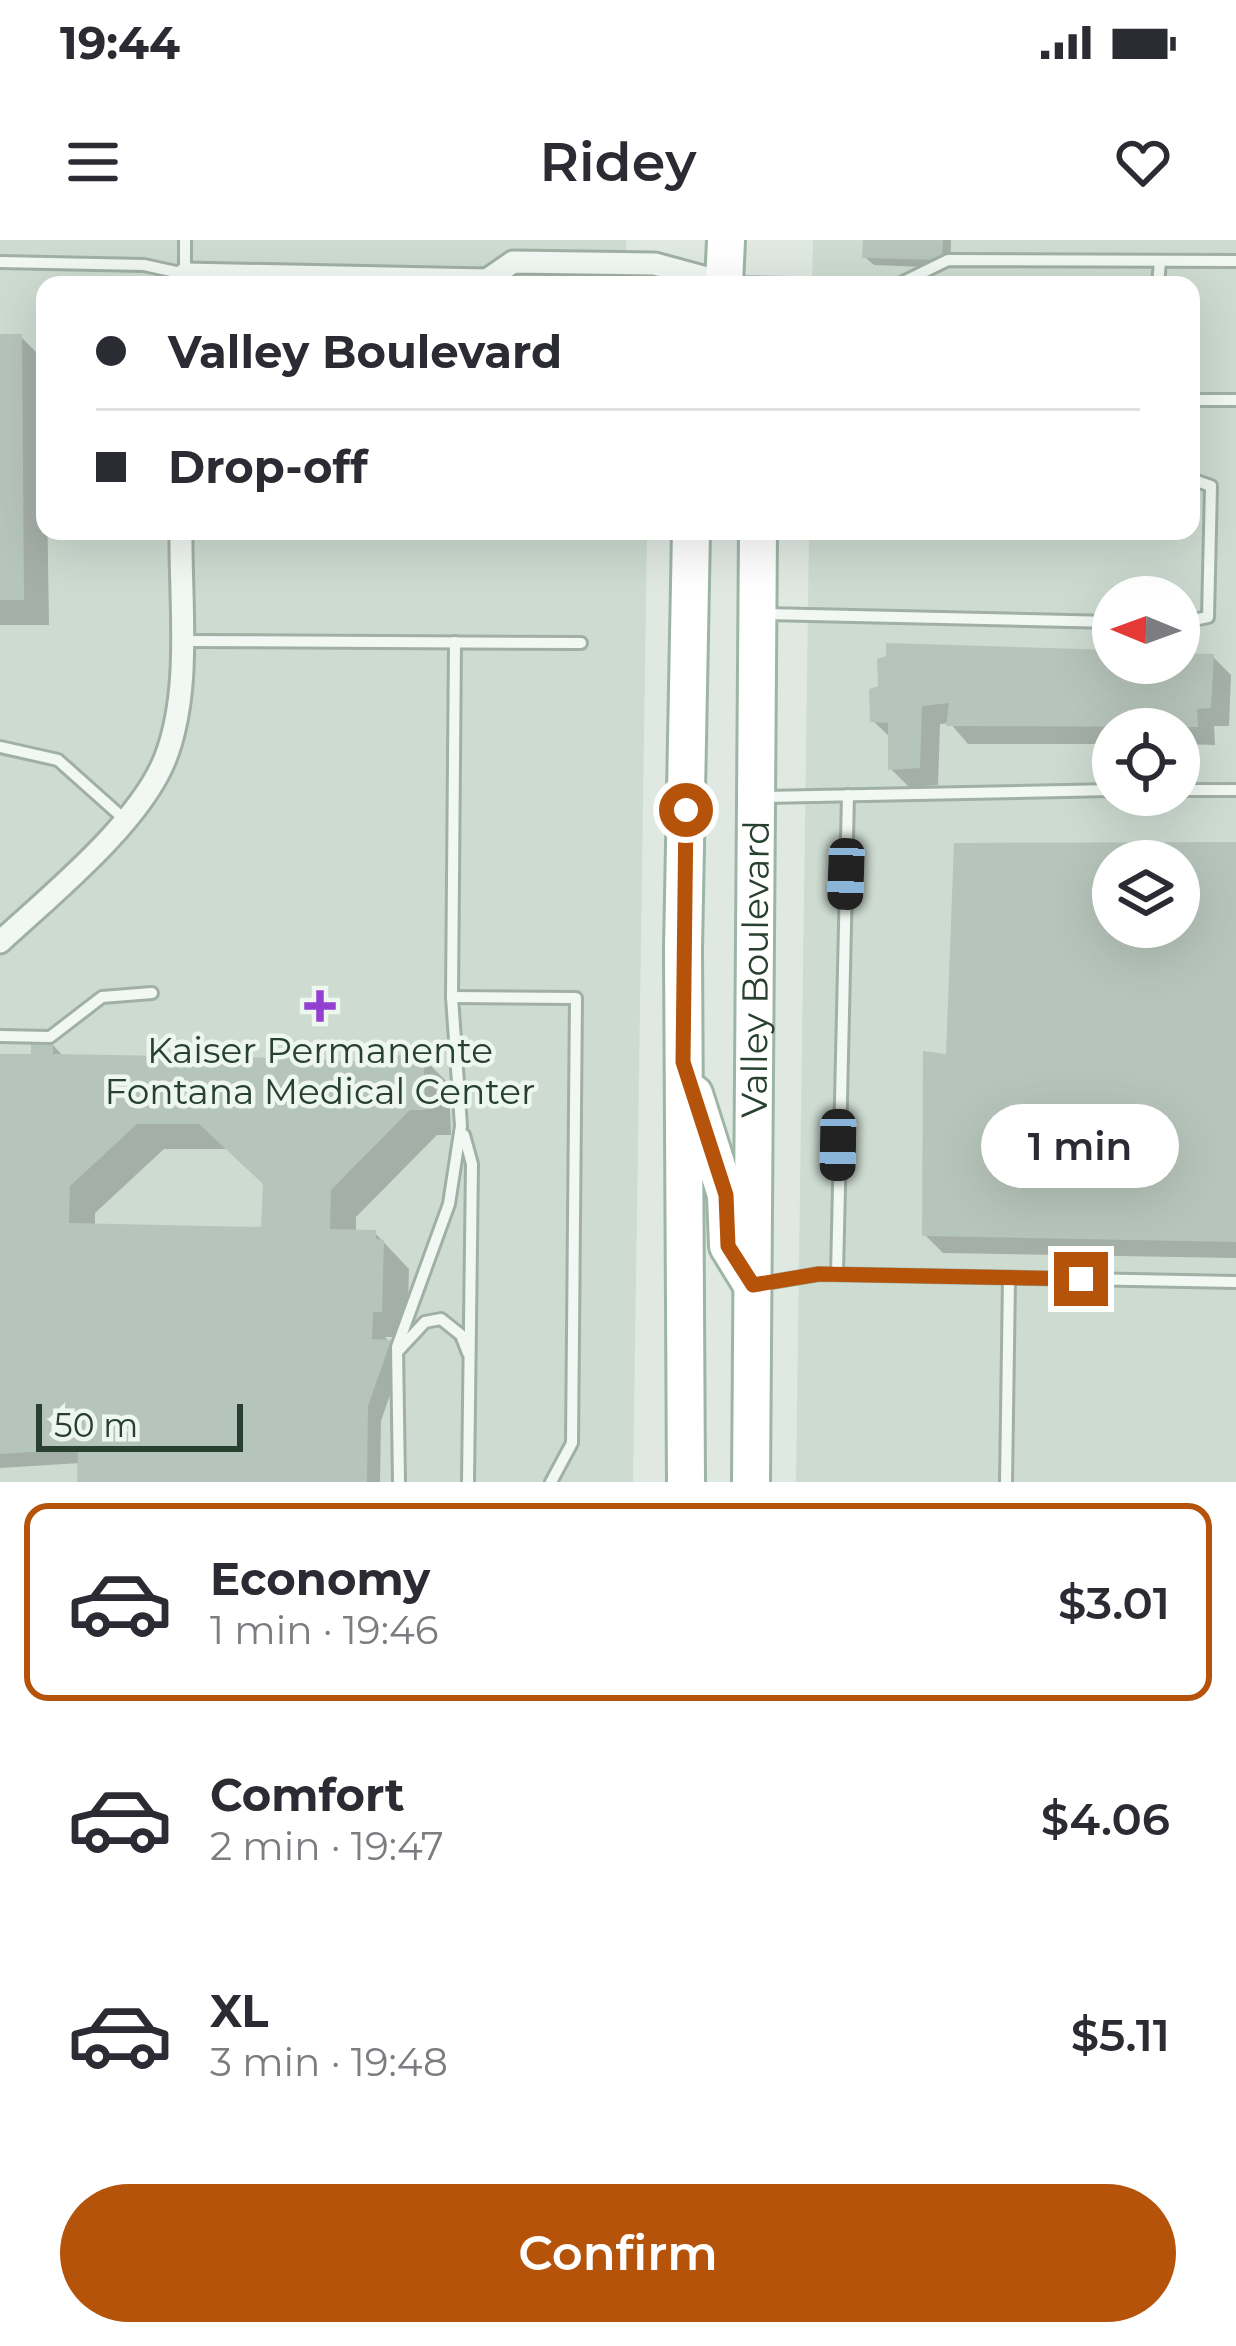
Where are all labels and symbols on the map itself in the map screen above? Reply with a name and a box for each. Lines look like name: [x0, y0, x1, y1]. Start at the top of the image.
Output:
north arrow: [1092, 576, 1200, 684]
route start: [659, 783, 713, 837]
street label: Valley Boulevard: [732, 820, 778, 1118]
car: [827, 837, 865, 911]
marker: Kaiser Permanente Fontana Medical Center: [304, 990, 336, 1022]
place label: Kaiser Permanente Fontana Medical Center: [105, 1028, 535, 1113]
callout: 1 min: [982, 1105, 1180, 1189]
car: [819, 1109, 857, 1181]
route end: [1054, 1252, 1108, 1306]
scale bar: [36, 1398, 243, 1451]

